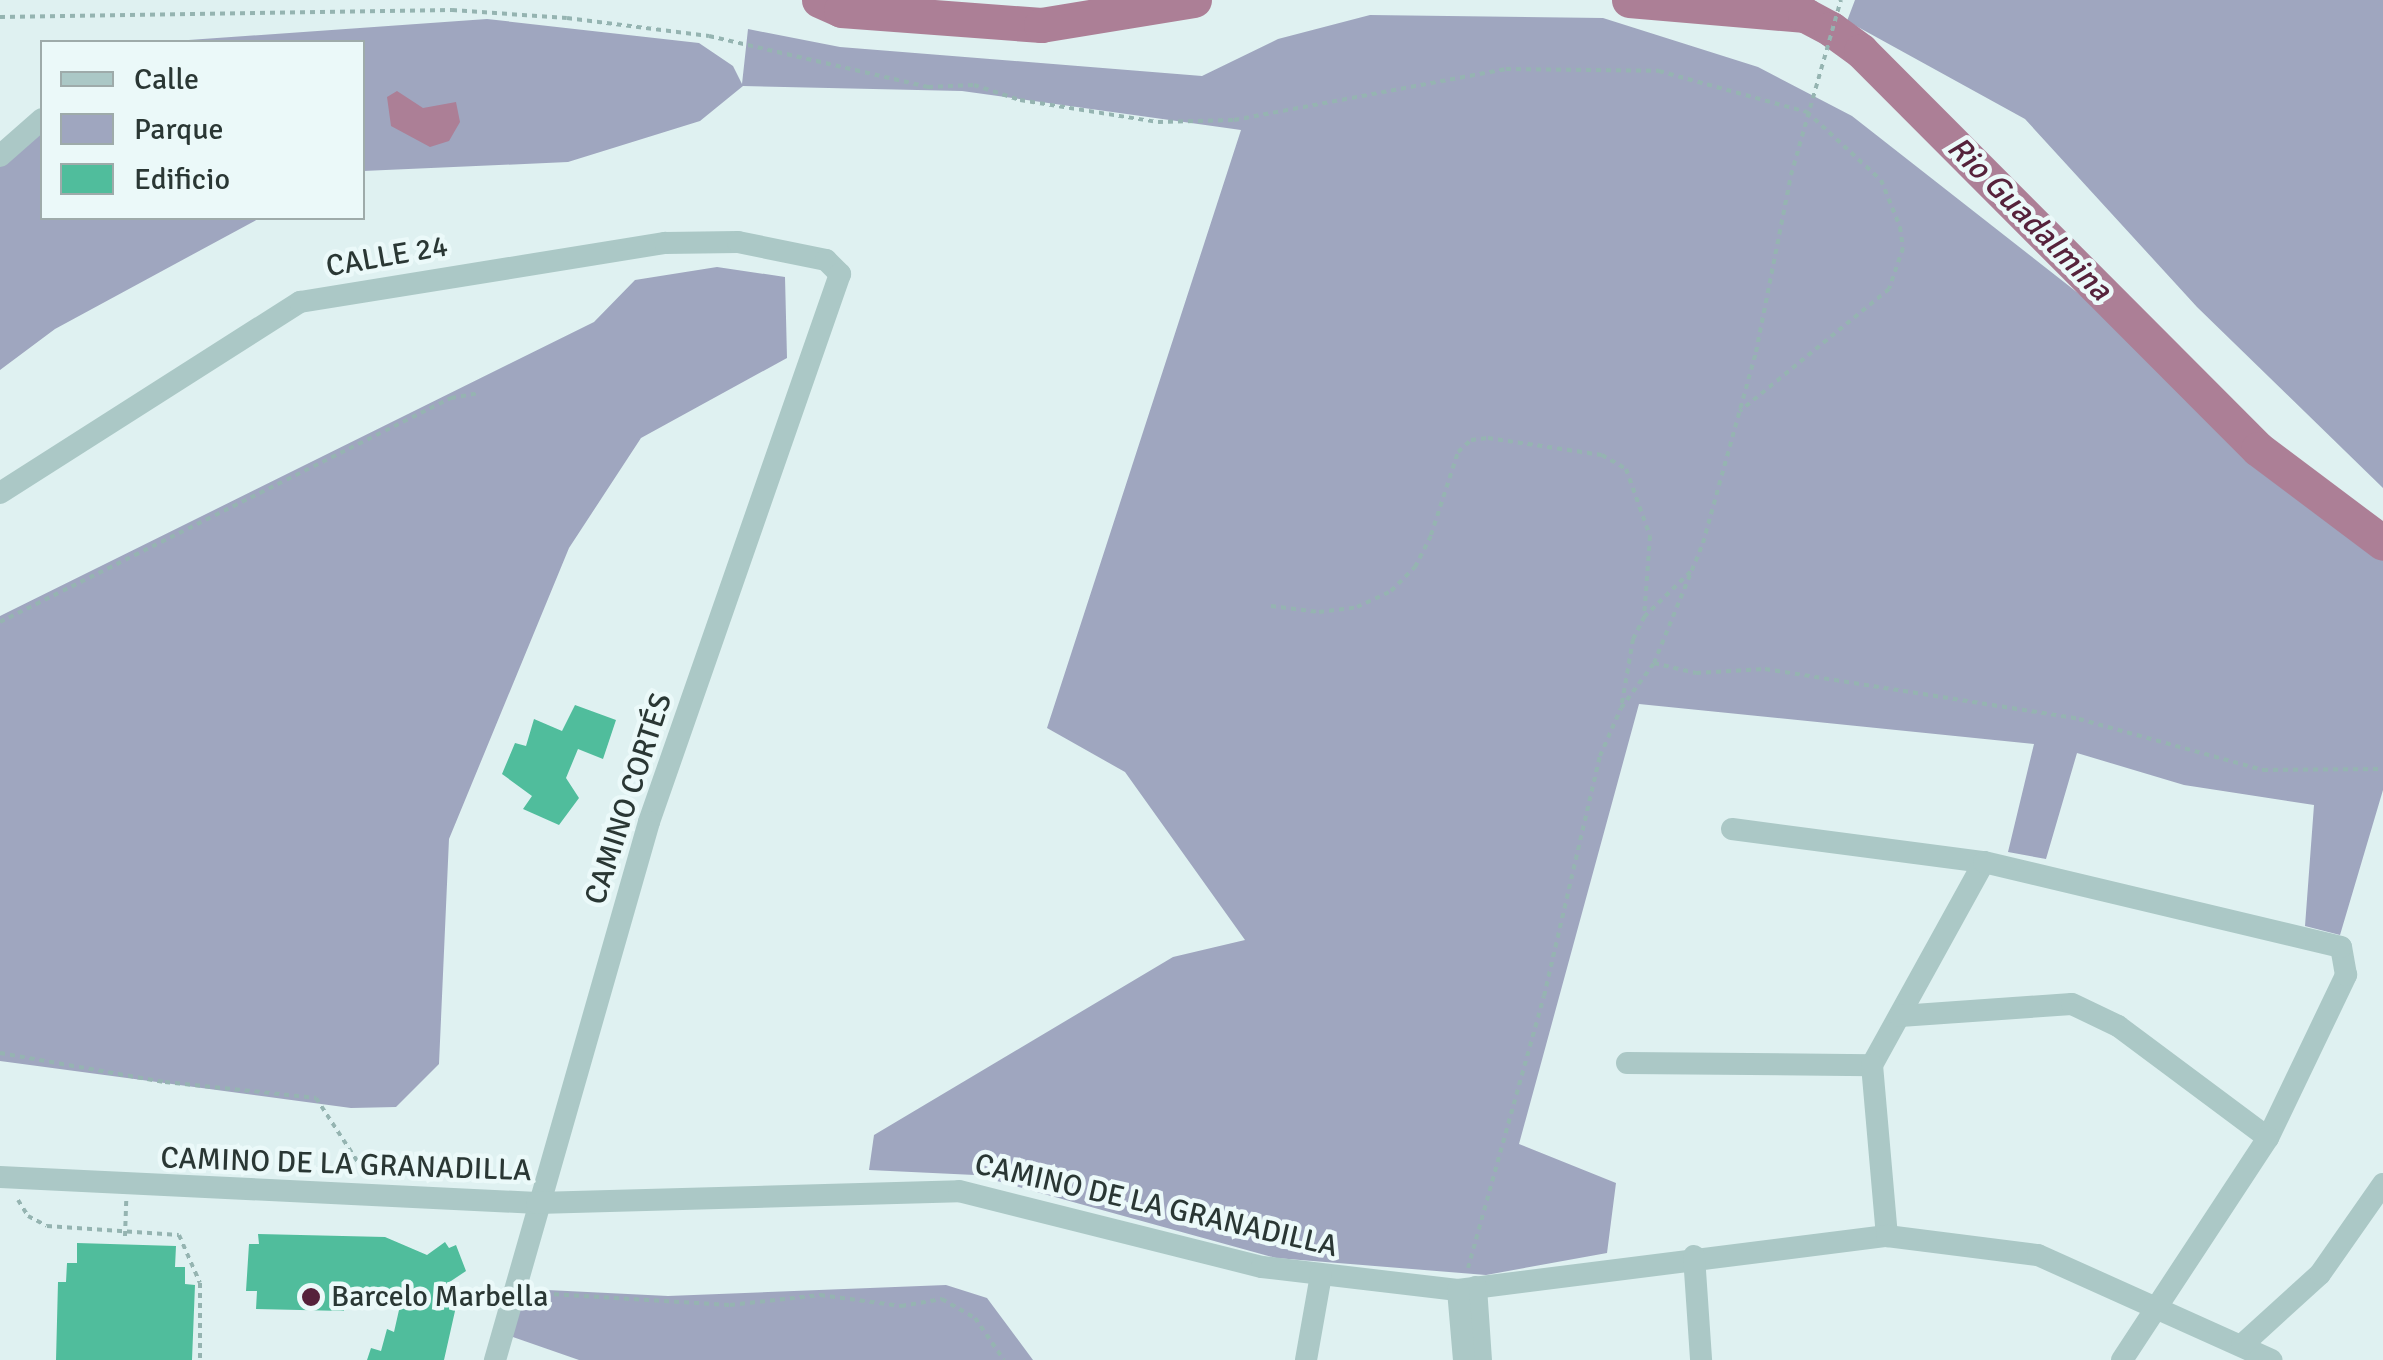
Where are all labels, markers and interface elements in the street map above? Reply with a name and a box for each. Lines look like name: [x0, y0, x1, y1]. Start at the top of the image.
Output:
legend: [40, 40, 365, 220]
text: Calle: [134, 61, 199, 98]
text: Parque: [134, 111, 224, 148]
water label: Rio Guadalmina: [1939, 129, 2119, 309]
text: Edificio: [134, 161, 230, 198]
street label: CALLE 24: [323, 229, 451, 285]
street label: CAMINO CORTÉS: [578, 689, 680, 909]
street label: CAMINO DE LA GRANADILLA: [160, 1141, 532, 1189]
street label: CAMINO DE LA GRANADILLA: [971, 1147, 1341, 1265]
place label: Barcelo Marbella: [331, 1279, 548, 1315]
marker: Barcelo Marbella: [300, 1286, 322, 1308]

